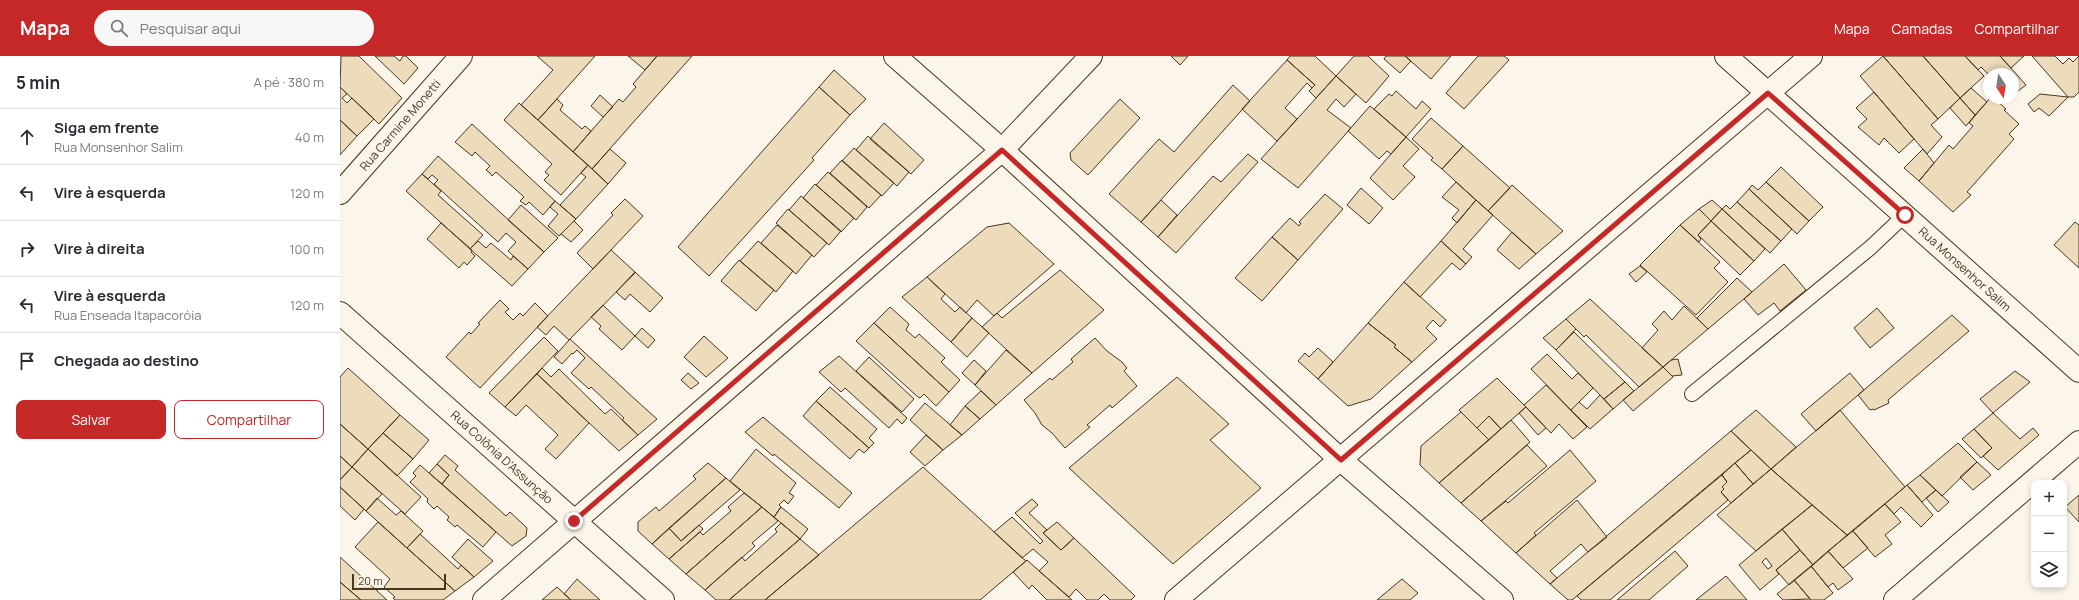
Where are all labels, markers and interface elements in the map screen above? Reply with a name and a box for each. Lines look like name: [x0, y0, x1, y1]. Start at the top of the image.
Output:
search box: [94, 10, 374, 46]
text: Mapa: [20, 15, 70, 41]
icon: search: [108, 17, 130, 39]
text: Pesquisar aqui: [140, 18, 241, 39]
text: Mapa: [1834, 19, 1870, 38]
text: Camadas: [1892, 19, 1952, 38]
text: Compartilhar: [1974, 19, 2059, 38]
north arrow: [1983, 68, 2019, 104]
text: 5 min: [16, 71, 60, 94]
text: A pé · 380 m: [253, 73, 324, 91]
street label: Rua Carmine Monetti: [356, 76, 444, 174]
text: Siga em frente: [54, 117, 159, 138]
icon: ahead: [16, 126, 38, 148]
text: 40 m: [295, 128, 324, 146]
text: Rua Monsenhor Salim: [54, 138, 183, 156]
icon: left: [16, 182, 38, 204]
text: Vire à esquerda: [54, 182, 166, 203]
text: 120 m: [290, 184, 324, 202]
route start: [1896, 206, 1914, 224]
street label: Rua Monsenhor Salim: [1915, 223, 2015, 315]
icon: right: [16, 238, 38, 260]
text: Vire à direita: [54, 238, 145, 259]
text: 100 m: [289, 240, 324, 258]
text: Vire à esquerda: [54, 285, 166, 306]
icon: left: [16, 294, 38, 316]
text: 120 m: [290, 296, 324, 314]
text: Rua Enseada Itapacoróia: [54, 306, 202, 324]
icon: arrive: [16, 350, 38, 372]
text: Chegada ao destino: [54, 350, 199, 371]
button: Salvar: [16, 400, 166, 439]
button: Compartilhar: [174, 400, 324, 439]
street label: Rua Colônia D'Assunção: [447, 406, 557, 508]
map controls: [2031, 480, 2067, 588]
button: +: [2031, 480, 2067, 516]
route end: [565, 512, 583, 530]
button: −: [2031, 516, 2067, 552]
button: layers: [2031, 552, 2067, 588]
scale bar: [352, 572, 446, 591]
text: 20 m: [358, 573, 383, 588]

